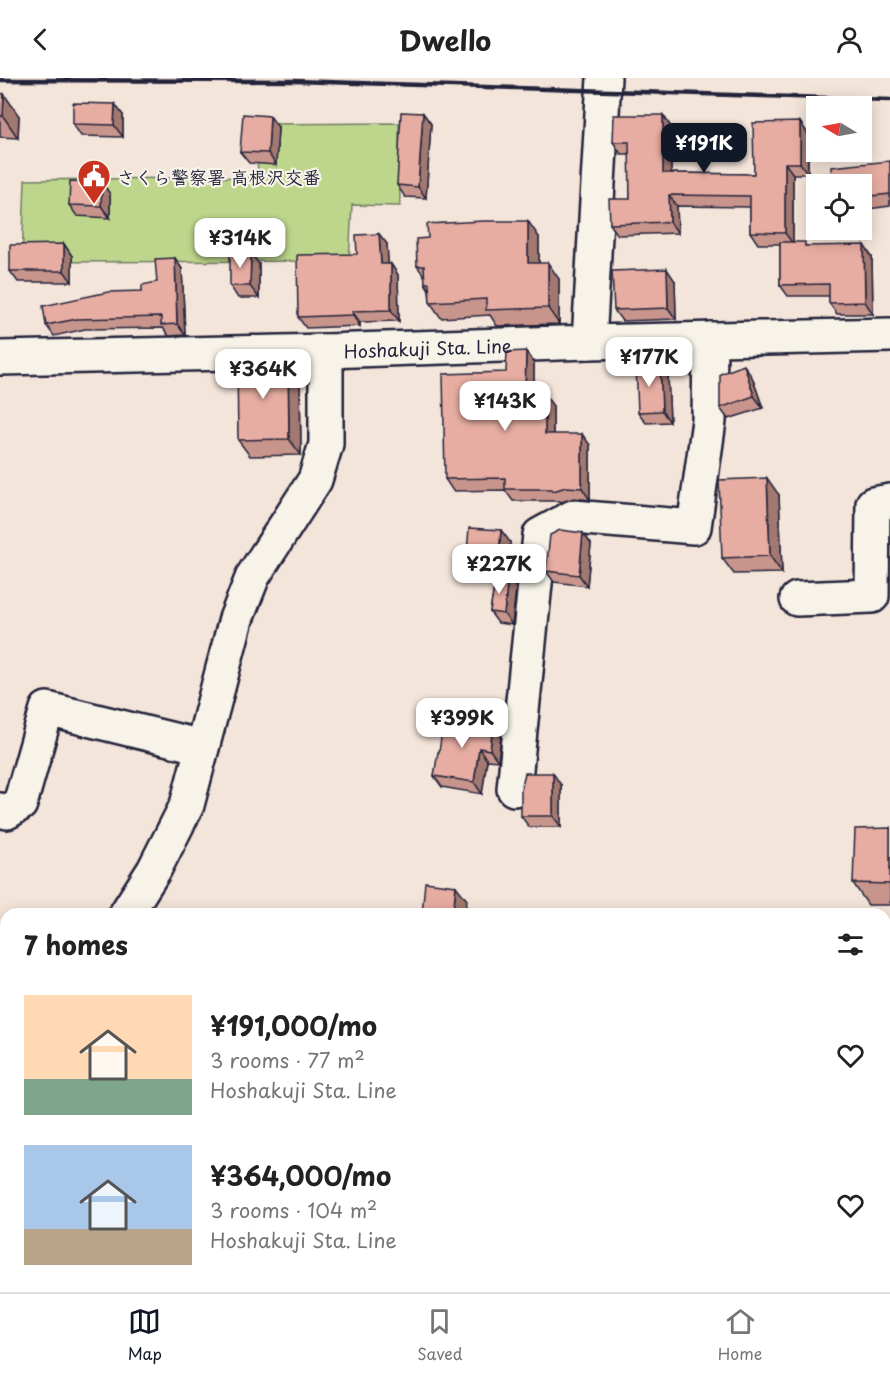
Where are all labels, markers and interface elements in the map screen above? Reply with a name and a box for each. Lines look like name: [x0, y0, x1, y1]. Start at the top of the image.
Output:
text: Dwello: [399, 19, 491, 60]
icon: back: [24, 23, 57, 56]
icon: person: [833, 23, 866, 56]
north arrow: [806, 96, 872, 162]
map controls: [806, 96, 872, 240]
pin: ¥191K: [662, 123, 746, 174]
text: ¥191K: [675, 127, 733, 157]
public building icon: さくら警察署 高根沢交番: [76, 158, 112, 205]
place label: さくら警察署 高根沢交番: [117, 163, 321, 190]
button: locate: [806, 174, 872, 240]
pin: ¥314K: [198, 218, 282, 269]
text: ¥314K: [208, 222, 272, 252]
street label: Hoshakuji Sta. Line: [343, 331, 512, 364]
pin: ¥177K: [607, 337, 691, 388]
text: ¥177K: [619, 341, 679, 371]
pin: ¥364K: [221, 349, 305, 400]
text: ¥364K: [229, 353, 297, 383]
pin: ¥143K: [463, 381, 547, 432]
text: ¥143K: [474, 385, 536, 415]
pin: ¥227K: [457, 544, 541, 595]
text: ¥227K: [466, 548, 532, 578]
pin: ¥399K: [420, 698, 504, 749]
text: ¥399K: [430, 702, 494, 732]
text: 7 homes: [24, 925, 128, 964]
icon: filters: [834, 928, 867, 961]
text: ¥191,000/mo: [210, 1006, 377, 1045]
icon: home: [72, 1019, 144, 1091]
icon: heart: [834, 1039, 867, 1072]
text: 3 rooms · 77 m²: [210, 1045, 365, 1075]
text: Hoshakuji Sta. Line: [210, 1075, 397, 1105]
text: ¥364,000/mo: [210, 1156, 391, 1195]
icon: home: [72, 1169, 144, 1241]
icon: heart: [834, 1189, 867, 1222]
text: 3 rooms · 104 m²: [210, 1195, 377, 1225]
text: Hoshakuji Sta. Line: [210, 1225, 397, 1255]
tab: Map: [128, 1305, 162, 1365]
tab: Saved: [417, 1305, 463, 1365]
tab: Home: [718, 1305, 762, 1365]

